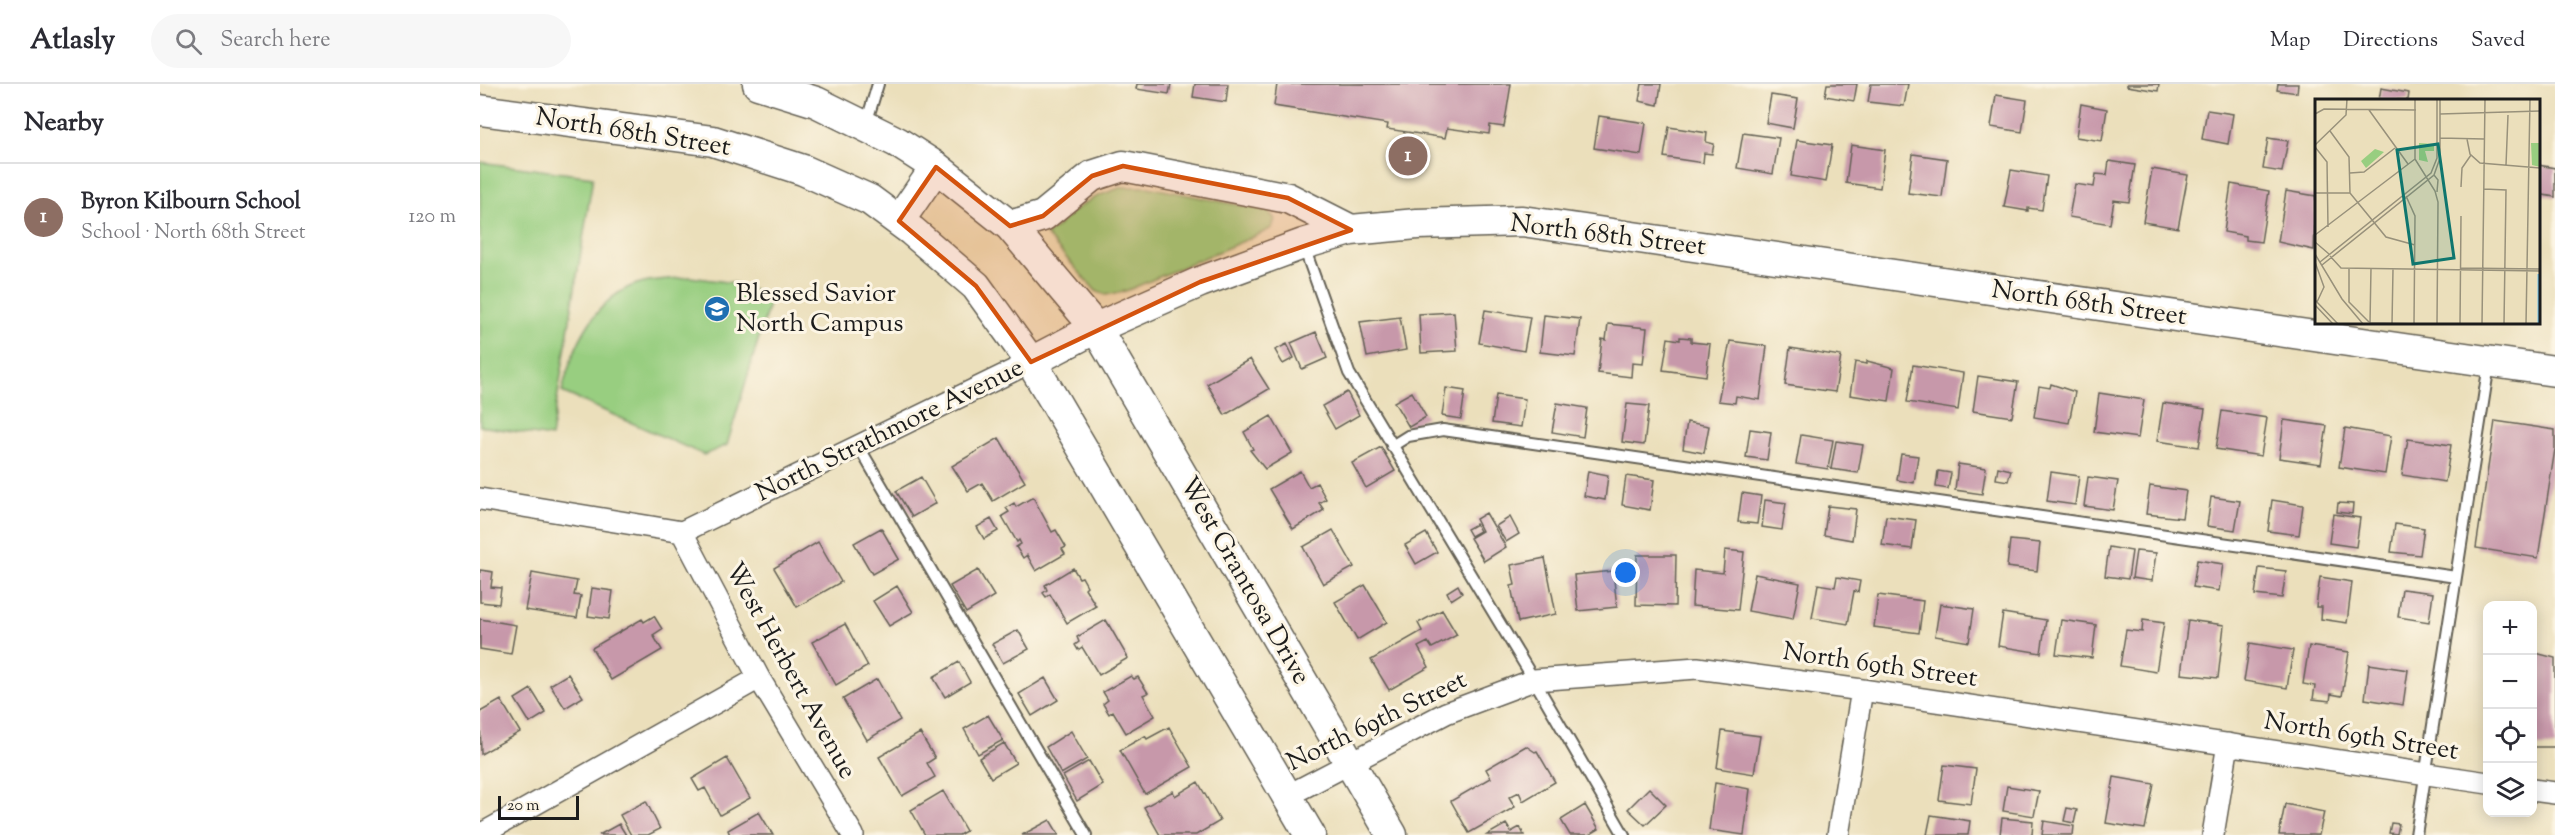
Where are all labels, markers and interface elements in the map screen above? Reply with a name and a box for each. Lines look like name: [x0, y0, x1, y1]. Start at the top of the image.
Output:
search box: [151, 14, 571, 68]
text: Atlasly: [30, 21, 115, 61]
icon: search: [172, 25, 205, 58]
text: Search here: [220, 25, 331, 57]
text: Map: [2270, 26, 2310, 56]
text: Directions: [2343, 26, 2438, 56]
text: Saved: [2471, 26, 2525, 56]
street label: North 68th Street: [533, 99, 733, 167]
inset map: [2315, 99, 2540, 324]
text: Nearby: [24, 105, 104, 142]
pin: 1: [1388, 134, 1428, 178]
text: Byron Kilbourn School: [81, 187, 301, 219]
text: 1: [40, 203, 47, 232]
text: 120 m: [408, 203, 456, 232]
street label: North 68th Street: [1508, 206, 1708, 266]
text: School · North 68th Street: [81, 219, 306, 248]
street label: North 68th Street: [1989, 272, 2189, 336]
place label: Blessed Savior North Campus: [736, 276, 904, 343]
school or university icon: Blessed Savior North Campus: [702, 294, 732, 324]
street label: North Strathmore Avenue: [750, 350, 1030, 512]
street label: West Grantosa Drive: [1169, 470, 1319, 692]
street label: West Herbert Avenue: [715, 556, 865, 786]
your location: [1611, 558, 1640, 587]
map controls: [2483, 601, 2537, 817]
button: +: [2483, 601, 2537, 655]
street label: North 69th Street: [1780, 634, 1980, 698]
button: −: [2483, 655, 2537, 709]
street label: North 69th Street: [1281, 662, 1473, 782]
street label: North 69th Street: [2261, 703, 2461, 771]
button: locate: [2483, 709, 2537, 763]
button: layers: [2483, 763, 2537, 817]
scale bar: [498, 793, 579, 820]
text: 20 m: [507, 795, 540, 818]

